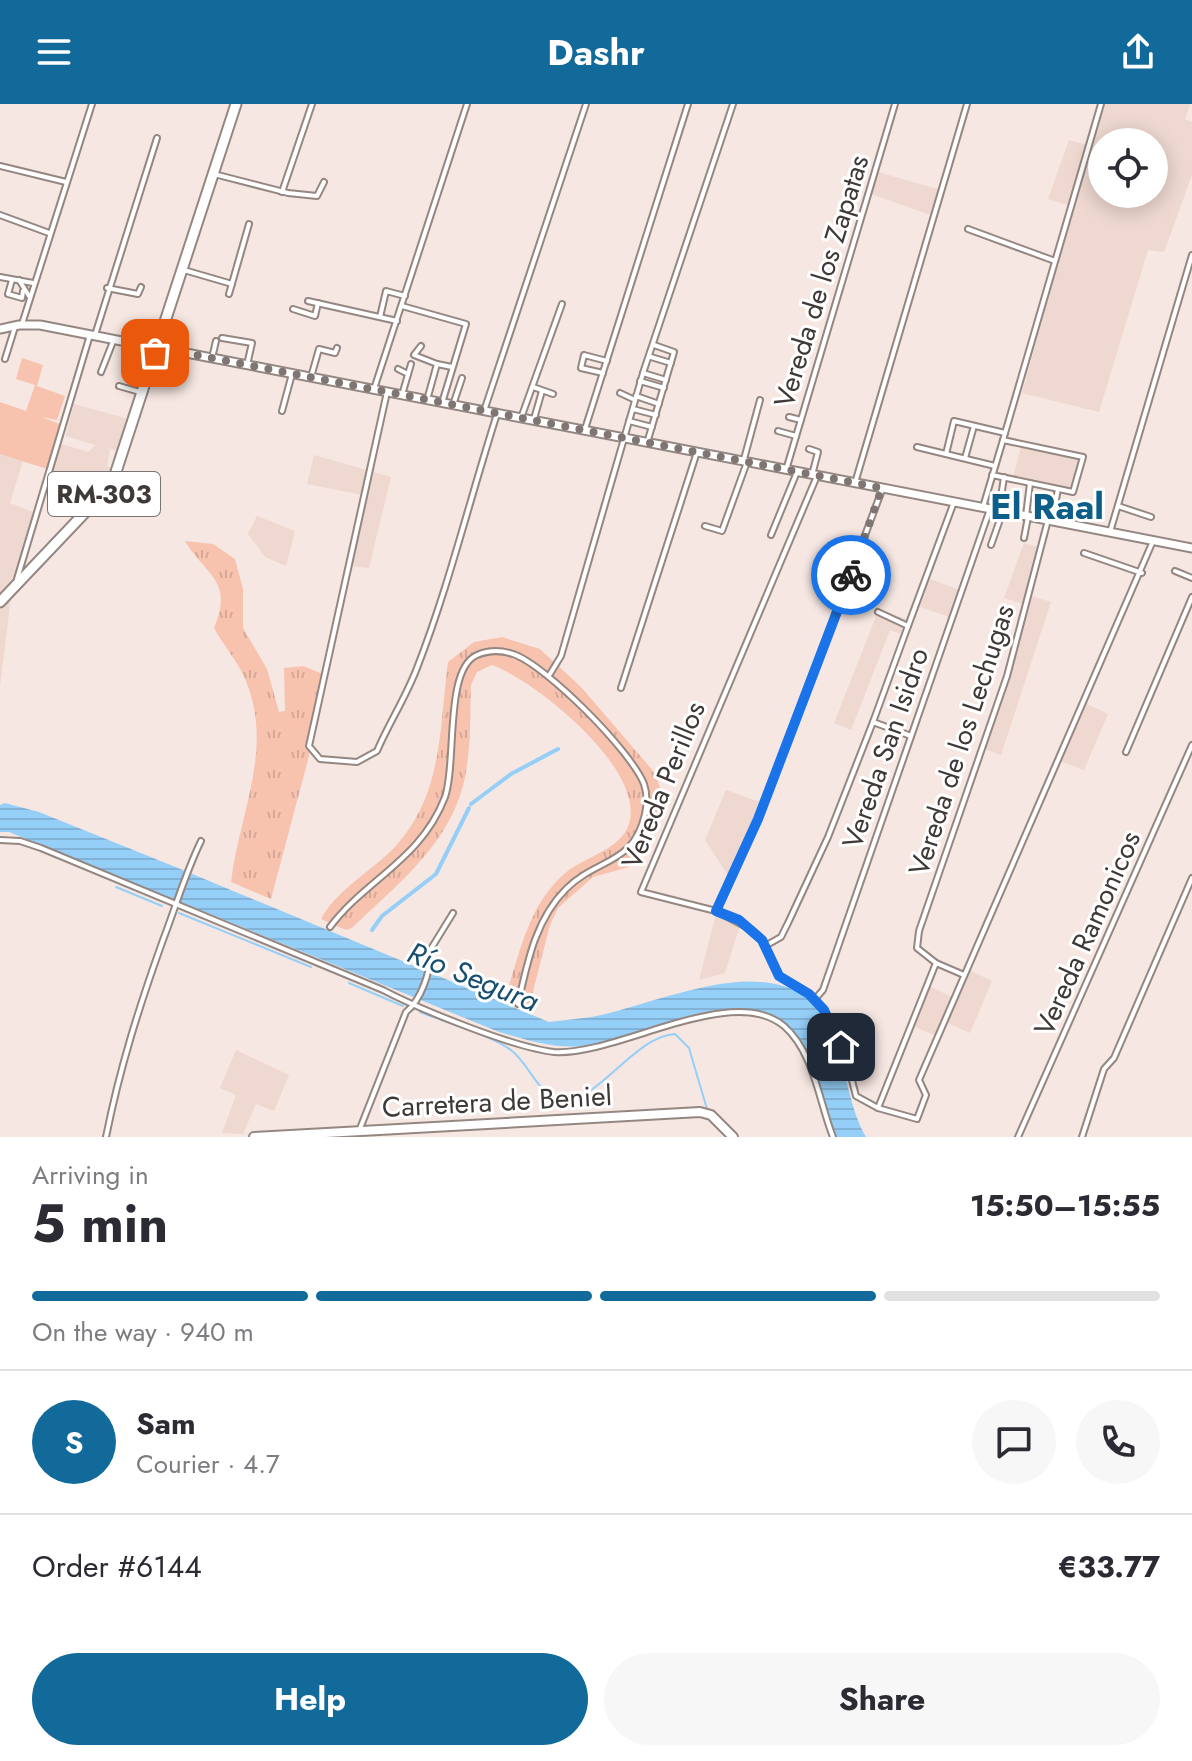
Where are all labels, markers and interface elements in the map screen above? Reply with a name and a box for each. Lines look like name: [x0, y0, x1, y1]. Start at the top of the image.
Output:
text: Dashr: [547, 26, 645, 78]
icon: menu: [32, 30, 76, 74]
icon: share: [1116, 30, 1160, 74]
map controls: [1088, 128, 1168, 208]
button: locate: [1088, 128, 1168, 208]
street label: Vereda de los Zapatas: [764, 150, 879, 412]
pin: [121, 319, 189, 387]
icon: bag: [133, 331, 177, 375]
road number: RM-303: [48, 472, 160, 516]
district label: El Raal: [990, 480, 1104, 532]
courier: [811, 535, 891, 615]
icon: bike: [829, 553, 873, 597]
street label: Vereda de los Lechugas: [898, 599, 1025, 881]
street label: Vereda San Isidro: [832, 642, 939, 854]
street label: Vereda Perillos: [611, 695, 716, 875]
street label: Vereda Ramonicos: [1024, 824, 1151, 1042]
water label: Río Segura: [401, 931, 546, 1023]
pin: [807, 1013, 875, 1081]
icon: home: [819, 1025, 863, 1069]
street label: Carretera de Beniel: [381, 1075, 613, 1128]
text: Arriving in: [32, 1156, 149, 1194]
text: 15:50–15:55: [970, 1184, 1160, 1227]
text: 5 min: [32, 1186, 168, 1262]
text: On the way · 940 m: [32, 1313, 254, 1351]
button: chat: [972, 1400, 1056, 1484]
button: phone: [1076, 1400, 1160, 1484]
text: Sam: [136, 1402, 196, 1445]
text: S: [65, 1421, 83, 1464]
text: Courier · 4.7: [136, 1445, 280, 1483]
text: Order #6144: [32, 1545, 202, 1588]
text: €33.77: [1058, 1545, 1160, 1588]
button: Help: [32, 1653, 588, 1745]
button: Share: [604, 1653, 1160, 1745]

